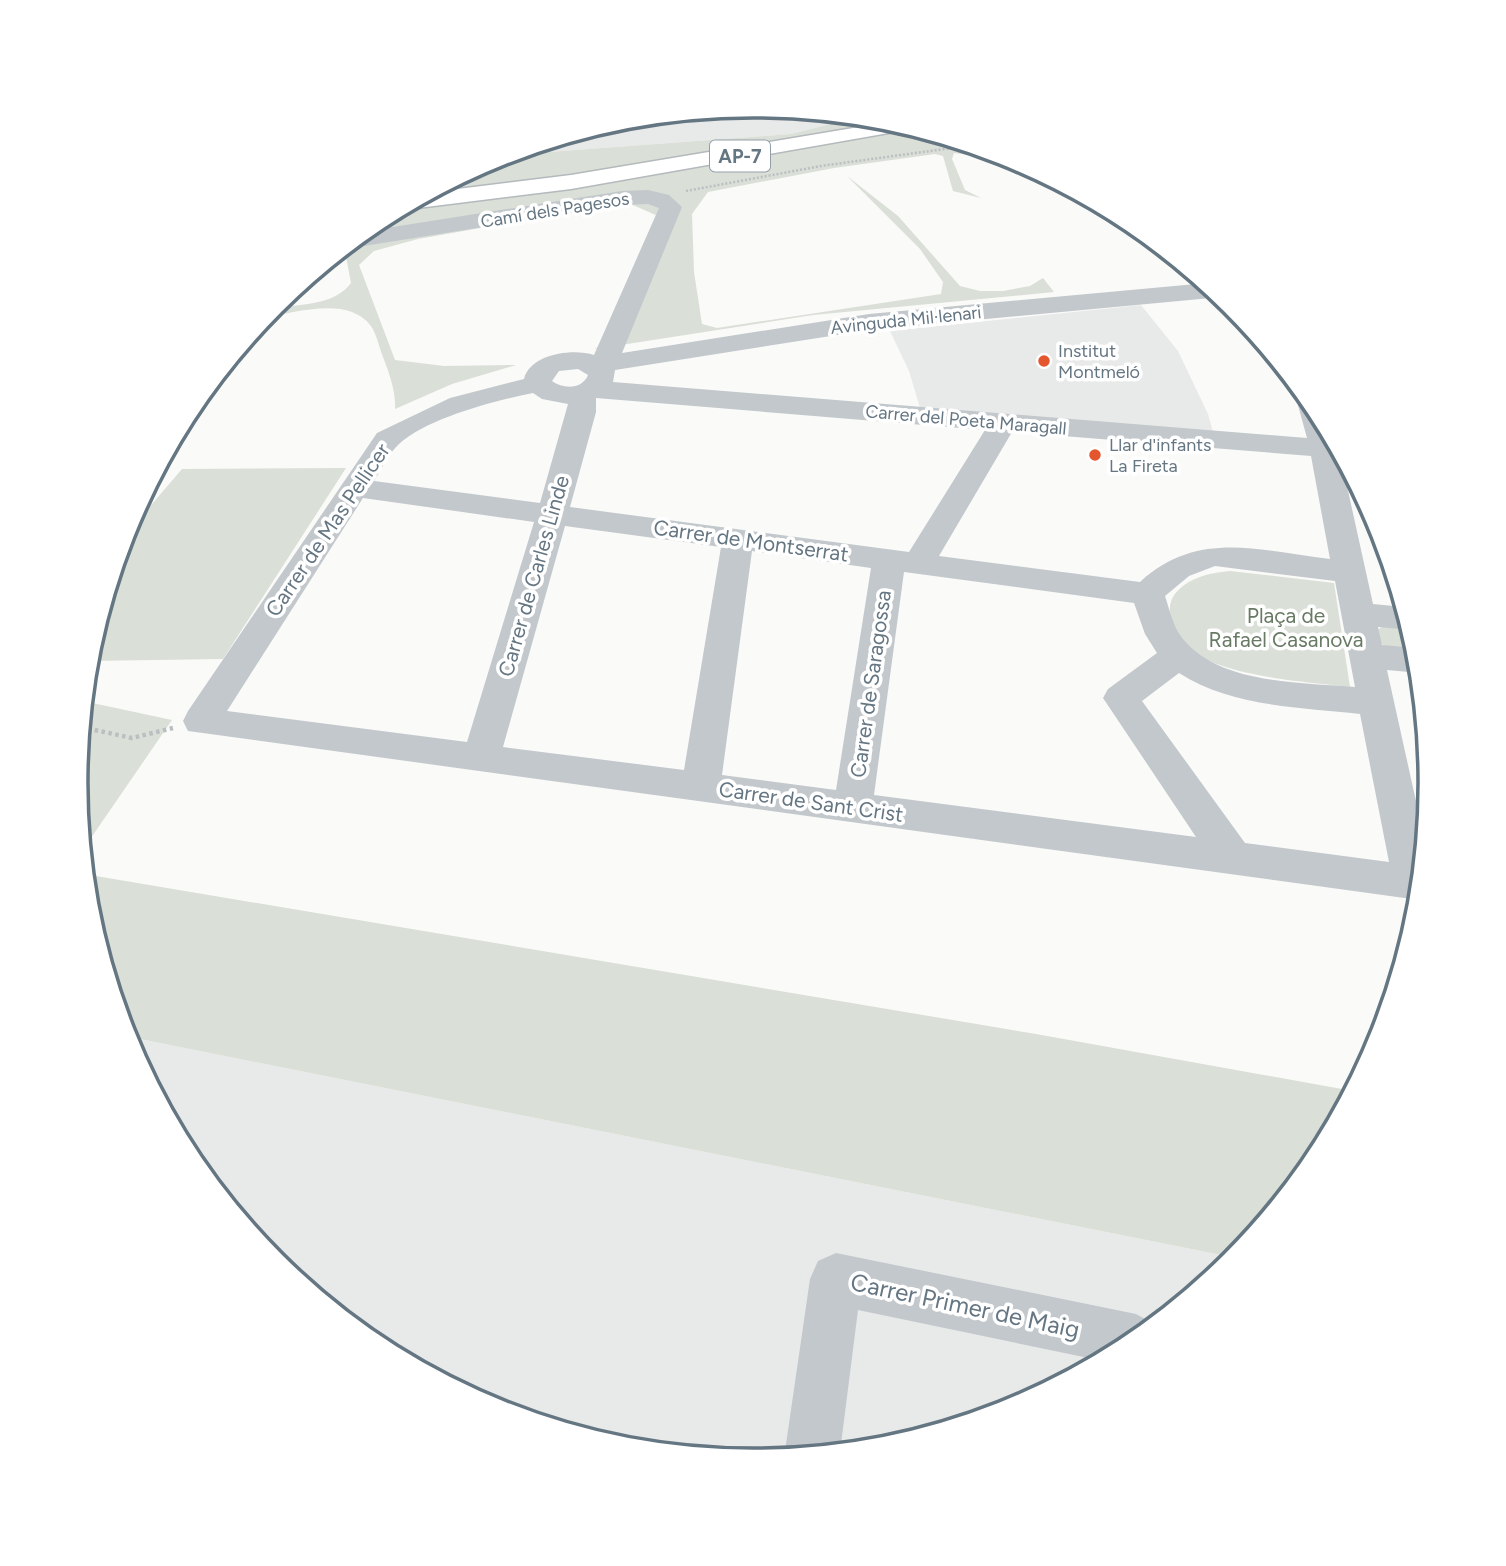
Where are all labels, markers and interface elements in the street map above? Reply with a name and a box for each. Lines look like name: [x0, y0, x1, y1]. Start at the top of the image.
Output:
road number: AP-7: [710, 140, 770, 172]
street label: Camí dels Pagesos: [479, 187, 631, 233]
street label: Avinguda Mil·lenari: [829, 301, 983, 339]
place label: Institut Montmeló: [1058, 340, 1140, 383]
marker: Institut Montmeló: [1036, 353, 1052, 369]
street label: Carrer del Poeta Maragall: [865, 400, 1067, 440]
place label: Llar d'infants La Fireta: [1109, 434, 1211, 477]
street label: Carrer de Mas Pellicer: [260, 438, 395, 621]
marker: Llar d'infants La Fireta: [1087, 447, 1103, 463]
street label: Carrer de Carles Linde: [493, 472, 574, 679]
street label: Carrer de Montserrat: [652, 514, 850, 567]
street label: Carrer de Saragossa: [845, 589, 896, 779]
park label: Plaça de Rafael Casanova: [1209, 603, 1363, 652]
street label: Carrer de Sant Crist: [717, 776, 905, 827]
street label: Carrer Primer de Maig: [848, 1267, 1082, 1344]

